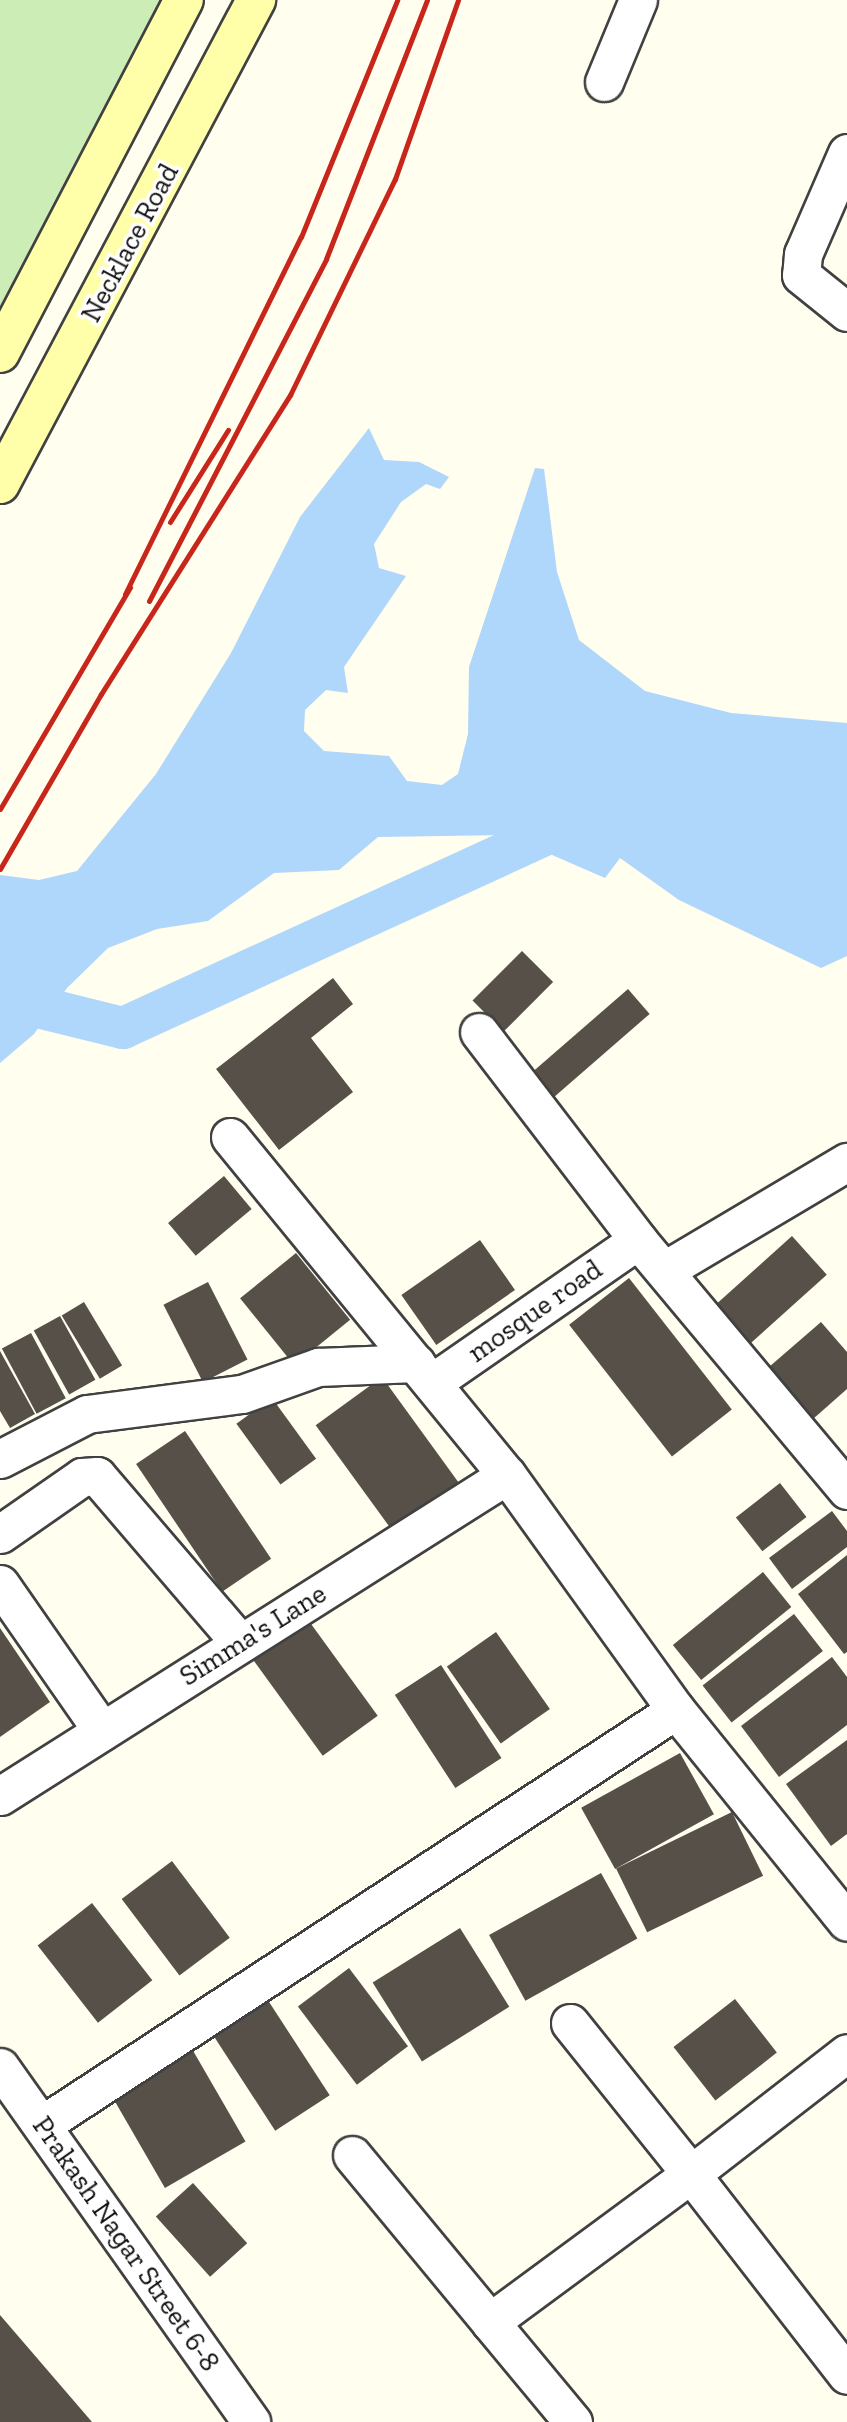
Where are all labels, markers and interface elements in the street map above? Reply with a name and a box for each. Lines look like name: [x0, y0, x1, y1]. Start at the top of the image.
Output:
street label: Necklace Road: [74, 158, 186, 328]
street label: mosque road: [461, 1253, 609, 1369]
street label: Simma's Lane: [174, 1577, 332, 1693]
street label: Prakash Nagar Street 6-8: [25, 2110, 227, 2378]

